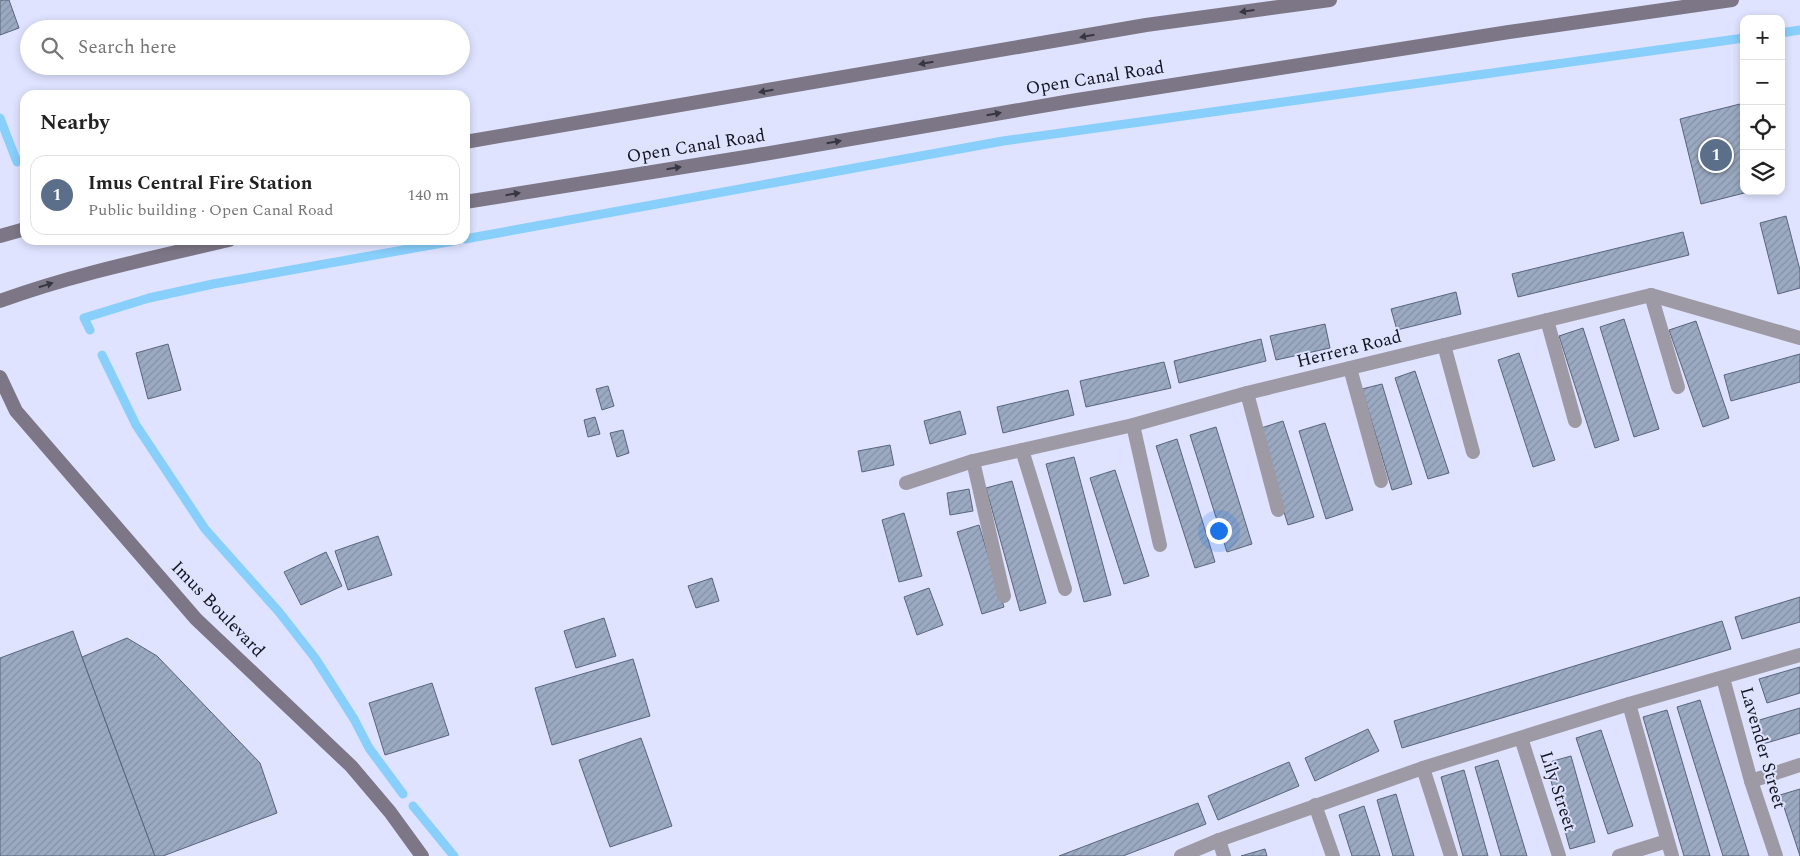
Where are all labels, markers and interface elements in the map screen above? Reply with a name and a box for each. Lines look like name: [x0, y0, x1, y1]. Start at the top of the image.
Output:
one-way arrow: [1239, 8, 1255, 16]
map controls: [1740, 15, 1785, 195]
button: +: [1740, 15, 1785, 60]
search box: [20, 20, 470, 75]
one-way arrow: [1078, 32, 1094, 40]
text: Search here: [78, 33, 177, 62]
icon: search: [38, 34, 66, 62]
street label: Open Canal Road: [1024, 54, 1166, 102]
one-way arrow: [918, 60, 934, 68]
button: −: [1740, 60, 1785, 105]
one-way arrow: [758, 87, 774, 95]
button: locate: [1740, 105, 1785, 150]
text: Nearby: [40, 107, 110, 139]
one-way arrow: [986, 109, 1002, 117]
street label: Open Canal Road: [625, 122, 767, 170]
pin: 1: [1700, 136, 1732, 174]
one-way arrow: [826, 137, 842, 145]
button: layers: [1740, 150, 1785, 195]
one-way arrow: [666, 164, 682, 172]
text: Imus Central Fire Station: [88, 169, 313, 198]
text: 1: [53, 183, 61, 207]
text: 140 m: [407, 183, 449, 207]
one-way arrow: [505, 190, 521, 198]
text: Public building · Open Canal Road: [88, 198, 333, 222]
one-way arrow: [39, 281, 54, 289]
street label: Herrera Road: [1294, 323, 1404, 375]
your location: [1206, 518, 1232, 544]
street label: Imus Boulevard: [165, 555, 271, 663]
street label: Lavender Street: [1733, 684, 1793, 812]
street label: Lily Street: [1532, 748, 1584, 834]

